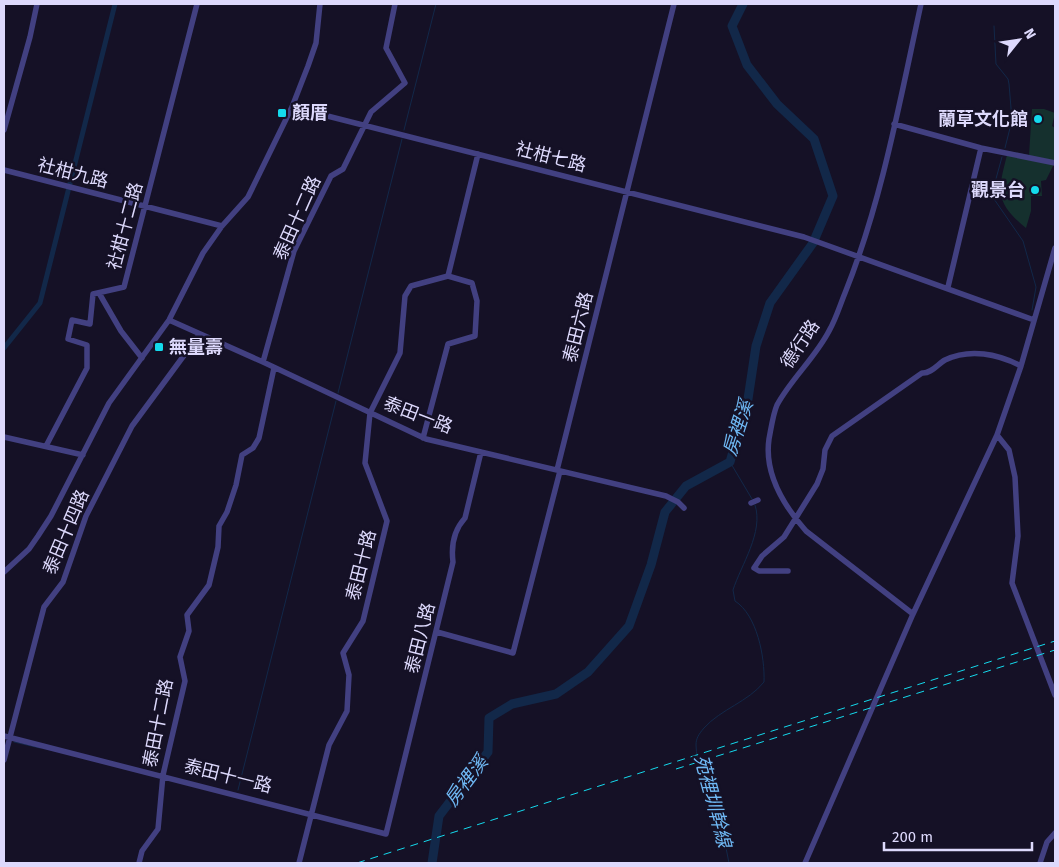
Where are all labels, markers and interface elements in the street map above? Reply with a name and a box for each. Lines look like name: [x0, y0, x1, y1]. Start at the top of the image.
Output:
north arrow: [994, 15, 1044, 65]
text: N: [1020, 25, 1040, 42]
place label: 顏厝: [292, 102, 328, 124]
marker: 顏厝: [276, 107, 288, 119]
place label: 蘭草文化館: [938, 108, 1028, 130]
marker: 蘭草文化館: [1032, 113, 1044, 125]
street label: 社柑七路: [513, 138, 589, 176]
street label: 社柑九路: [35, 154, 111, 192]
street label: 泰田十二路: [269, 172, 325, 264]
place label: 觀景台: [971, 179, 1025, 201]
street label: 社柑十二路: [103, 180, 147, 272]
marker: 觀景台: [1029, 184, 1041, 196]
street label: 泰田六路: [559, 289, 597, 365]
street label: 德行路: [776, 315, 824, 373]
place label: 無量壽: [169, 336, 223, 358]
marker: 無量壽: [153, 341, 165, 353]
street label: 泰田一路: [380, 392, 456, 438]
water label: 房裡溪: [718, 394, 759, 459]
street label: 泰田十四路: [38, 486, 94, 578]
street label: 泰田十路: [342, 527, 380, 603]
street label: 泰田八路: [401, 600, 439, 676]
street label: 泰田十二路: [139, 677, 177, 769]
water label: 房裡溪: [440, 749, 494, 811]
water label: 苑裡圳幹線: [690, 752, 737, 852]
street label: 泰田十一路: [182, 754, 274, 798]
scale bar: [884, 820, 1032, 852]
text: 200 m: [892, 828, 933, 846]

